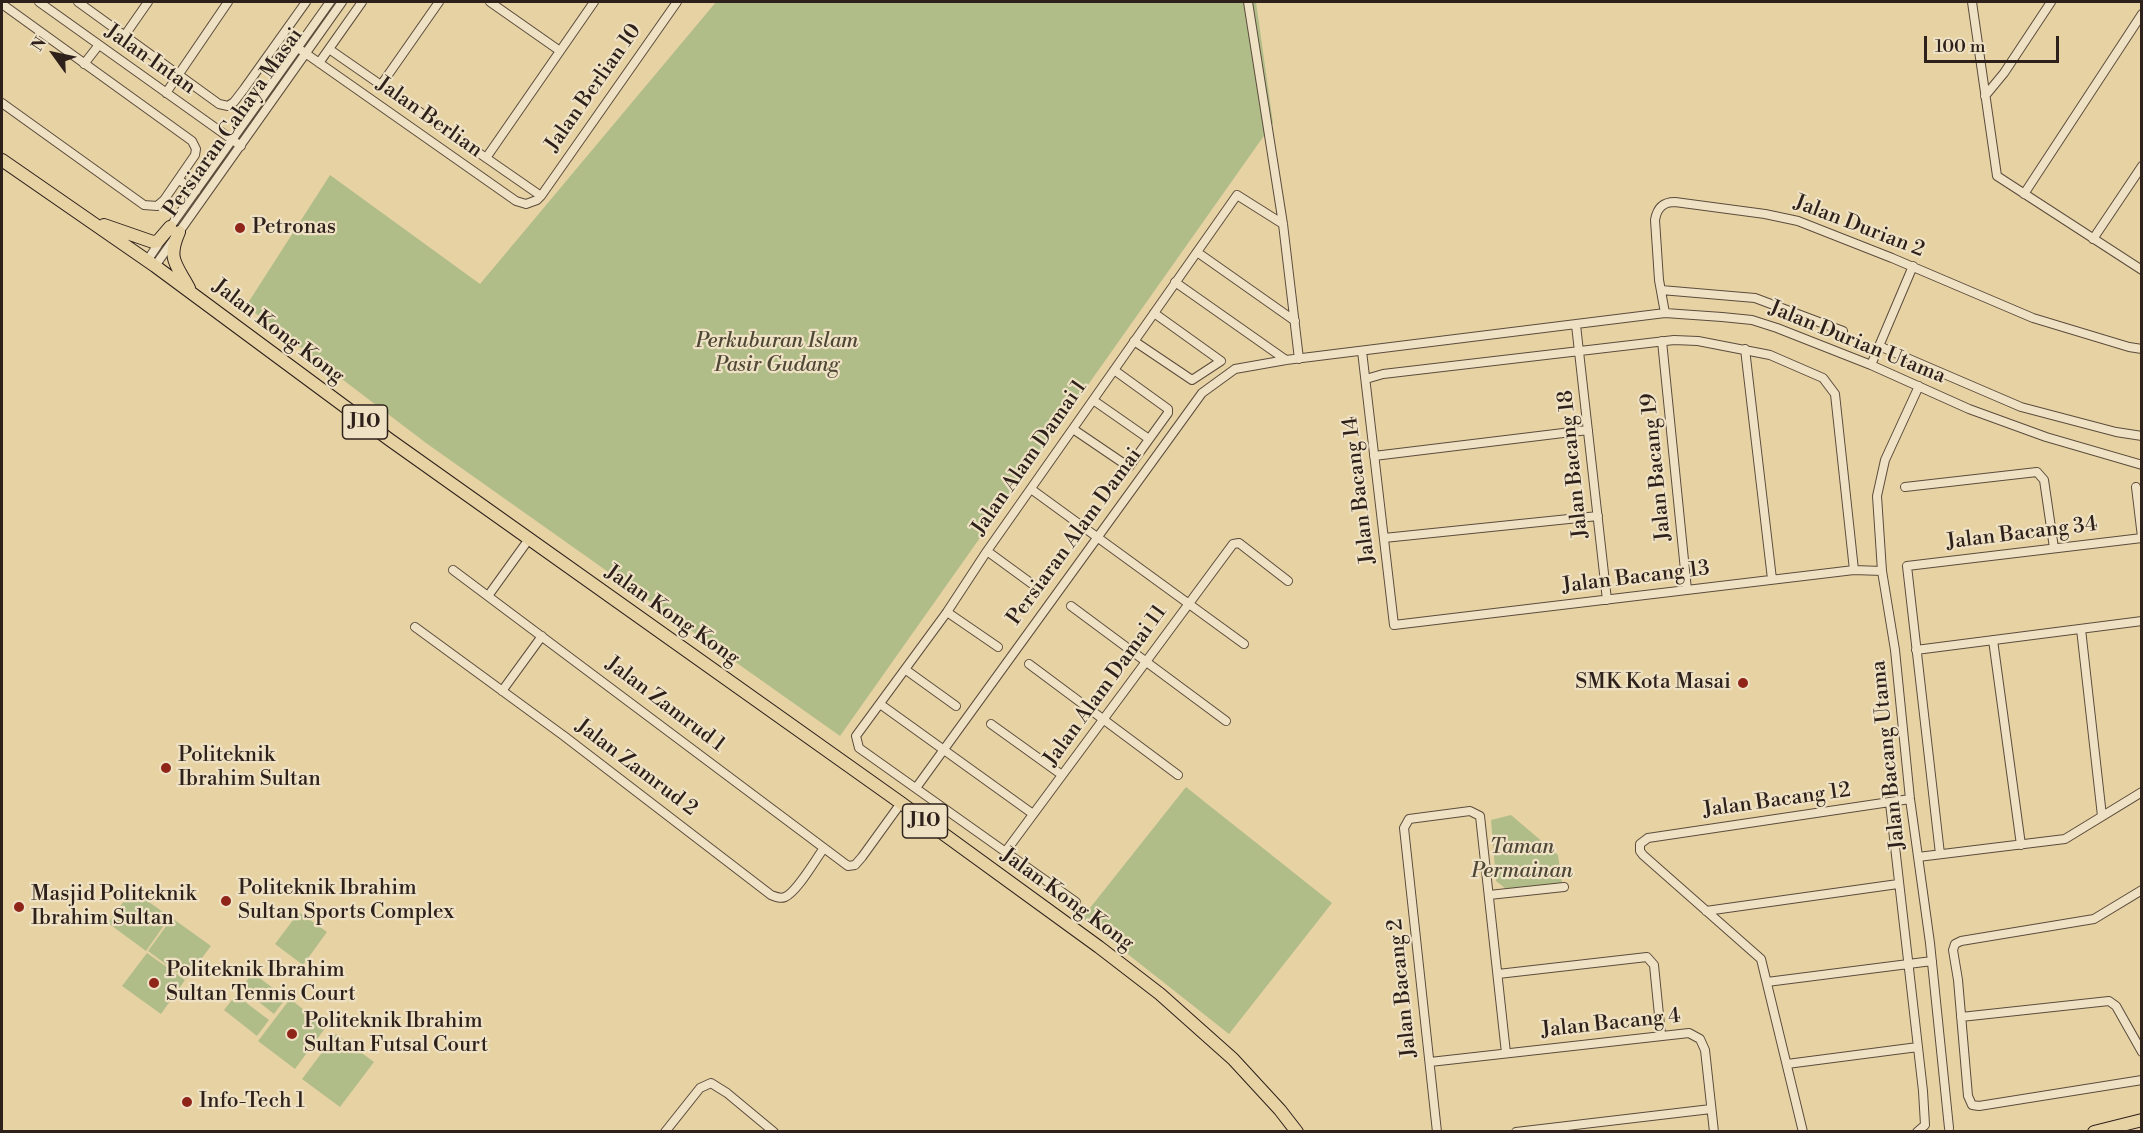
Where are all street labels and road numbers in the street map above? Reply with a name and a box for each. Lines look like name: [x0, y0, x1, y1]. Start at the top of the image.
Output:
street label: Jalan Berlian 10: [541, 19, 647, 157]
street label: Jalan Intan: [100, 20, 200, 100]
street label: Persiaran Cahaya Masai: [159, 24, 309, 222]
street label: Jalan Berlian: [371, 72, 487, 164]
street label: Jalan Durian 2: [1790, 191, 1928, 263]
street label: Jalan Kong Kong: [207, 274, 349, 390]
street label: Jalan Durian Utama: [1765, 296, 1949, 390]
street label: Jalan Alam Damai 1: [967, 376, 1093, 540]
street label: Jalan Bacang 18: [1554, 389, 1594, 539]
street label: Jalan Bacang 19: [1637, 392, 1677, 542]
road number: J10: [342, 405, 388, 439]
street label: Jalan Bacang 14: [1338, 415, 1382, 565]
street label: Persiaran Alam Damai: [1002, 444, 1148, 630]
street label: Jalan Bacang 34: [1945, 512, 2099, 556]
street label: Jalan Bacang 13: [1561, 556, 1711, 600]
street label: Jalan Kong Kong: [600, 560, 744, 672]
street label: Jalan Alam Damai 11: [1039, 600, 1173, 772]
street label: Jalan Zamrud 1: [600, 652, 730, 758]
street label: Jalan Bacang Utama: [1867, 659, 1911, 851]
street label: Jalan Zamrud 2: [570, 714, 702, 822]
street label: Jalan Bacang 12: [1701, 778, 1853, 824]
road number: J10: [902, 804, 948, 838]
street label: Jalan Kong Kong: [996, 843, 1138, 957]
street label: Jalan Bacang 2: [1383, 917, 1423, 1059]
street label: Jalan Bacang 4: [1540, 1004, 1682, 1044]

